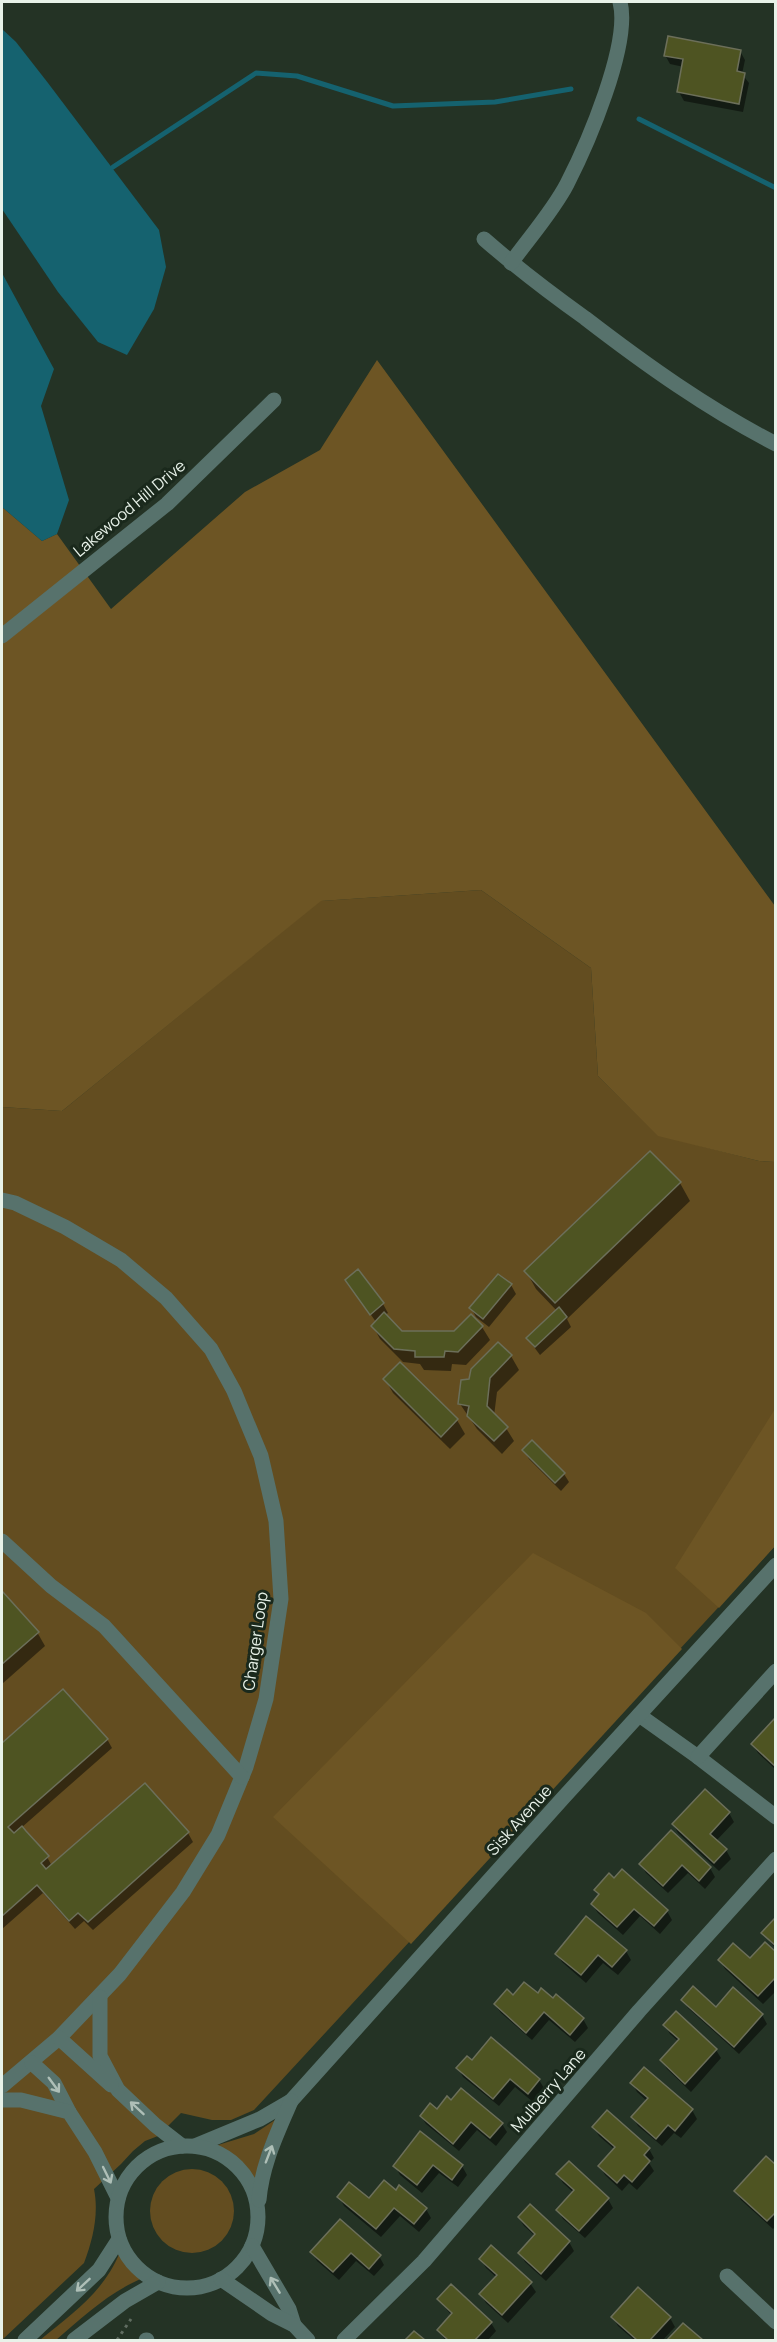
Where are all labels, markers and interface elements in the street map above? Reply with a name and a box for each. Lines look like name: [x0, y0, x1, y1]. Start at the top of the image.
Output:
street label: Lakewood Hill Drive: [68, 455, 190, 561]
street label: Charger Loop: [237, 1590, 273, 1692]
street label: Sisk Avenue: [481, 1780, 557, 1860]
street label: Mulberry Lane: [505, 2043, 591, 2137]
one-way arrow: [47, 2077, 60, 2093]
one-way arrow: [130, 2101, 145, 2115]
one-way arrow: [265, 2145, 276, 2163]
one-way arrow: [101, 2165, 113, 2183]
one-way arrow: [268, 2277, 280, 2294]
one-way arrow: [76, 2278, 91, 2292]

